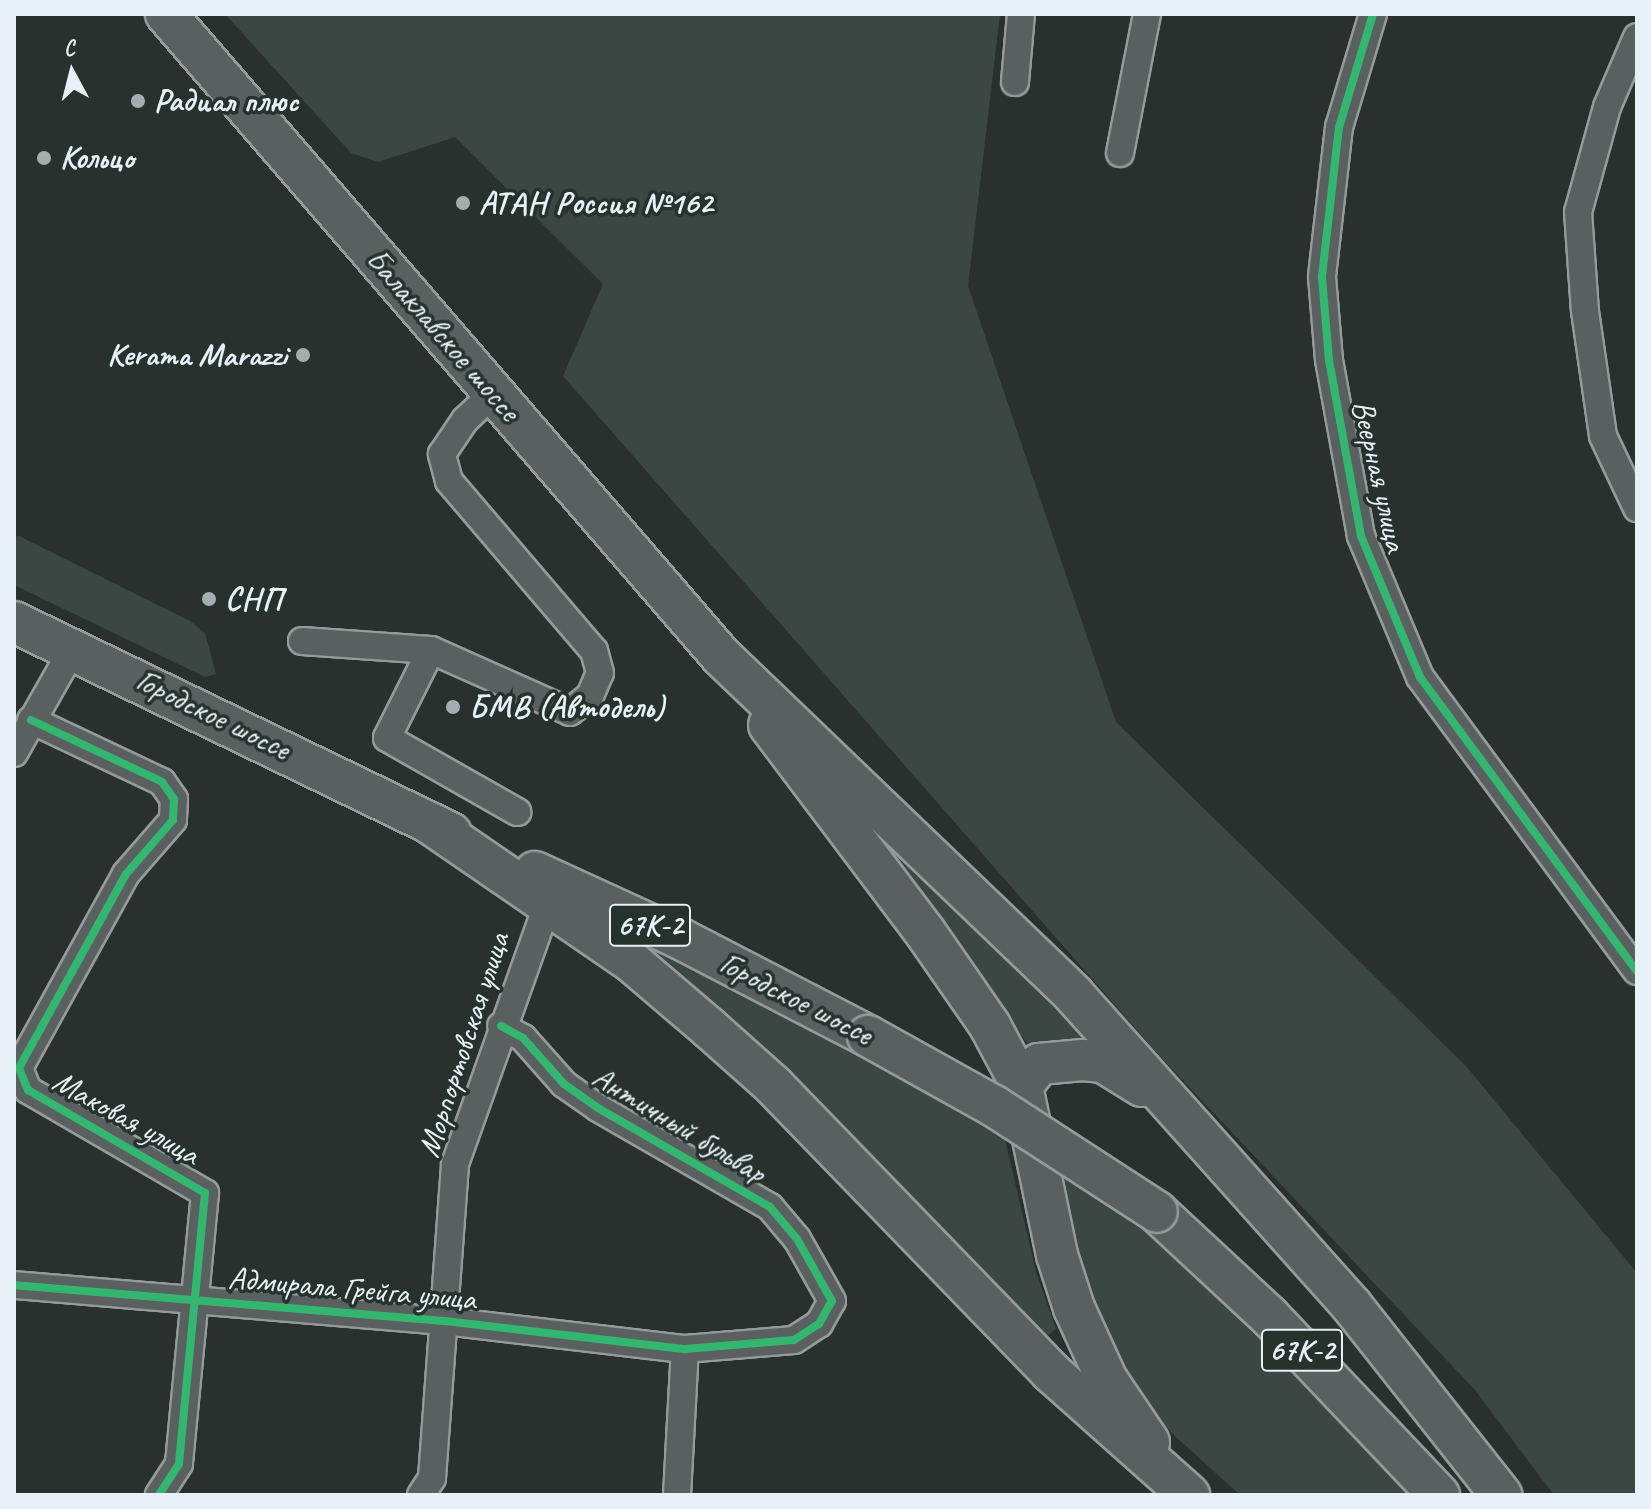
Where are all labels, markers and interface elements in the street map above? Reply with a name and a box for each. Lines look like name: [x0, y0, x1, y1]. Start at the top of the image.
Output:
north arrow: [32, 32, 112, 112]
text: С: [62, 34, 76, 63]
place label: Радиал плюс: [154, 82, 298, 120]
marker: Радиал плюс: [129, 92, 147, 110]
place label: Кольцо: [60, 139, 134, 177]
marker: Кольцо: [35, 149, 53, 167]
place label: АТАН Россия №162: [479, 184, 710, 222]
marker: АТАН Россия №162: [454, 194, 472, 212]
street label: Балаклавское шоссе: [358, 241, 528, 429]
place label: Kerama Marazzi: [107, 336, 287, 374]
marker: Kerama Marazzi: [294, 346, 312, 364]
street label: Веерная улица: [1343, 396, 1415, 556]
place label: СНП: [225, 580, 282, 618]
marker: СНП: [200, 590, 218, 608]
street label: Городское шоссе: [129, 661, 297, 769]
place label: БМВ (Автодель): [469, 688, 664, 726]
marker: БМВ (Автодель): [444, 698, 462, 716]
road number: 67К-2: [608, 899, 692, 951]
street label: Морпортовская улица: [409, 926, 519, 1164]
street label: Городское шоссе: [713, 944, 879, 1054]
street label: Античный бульвар: [585, 1058, 773, 1192]
street label: Маковая улица: [45, 1062, 207, 1174]
street label: Адмирала Грейга улица: [225, 1259, 479, 1319]
road number: 67К-2: [1260, 1324, 1344, 1376]

